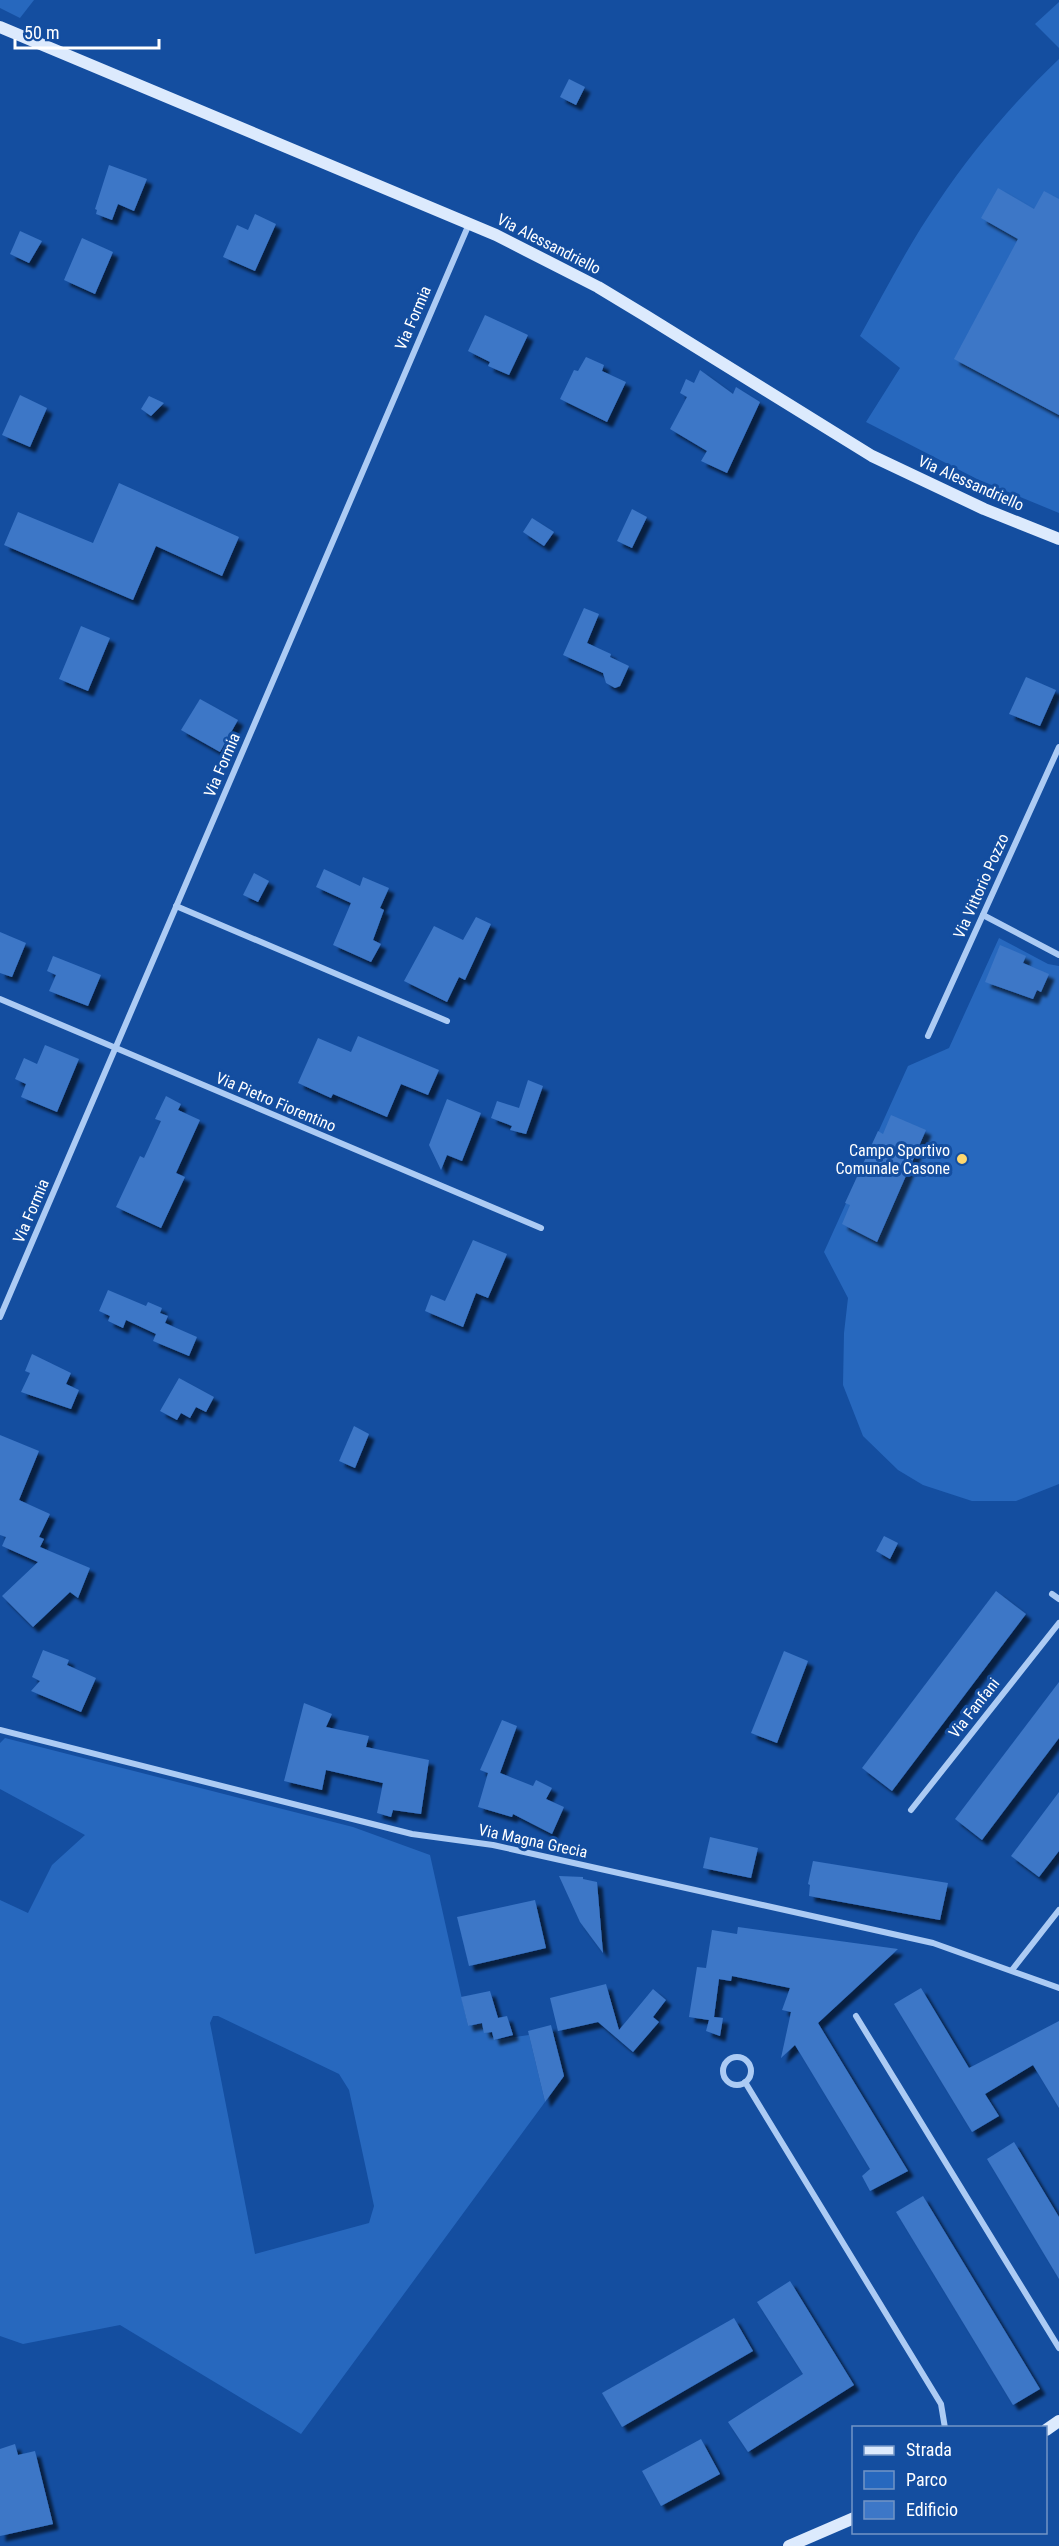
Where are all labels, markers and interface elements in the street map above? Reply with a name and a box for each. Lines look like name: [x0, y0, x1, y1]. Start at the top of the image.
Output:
scale bar: [15, 12, 159, 50]
text: 50 m: [24, 22, 59, 43]
street label: Via Alessandriello: [494, 210, 604, 278]
street label: Via Formia: [391, 283, 435, 353]
street label: Via Alessandriello: [915, 451, 1027, 515]
street label: Via Formia: [200, 730, 244, 800]
street label: Via Vittorio Pozzo: [949, 831, 1013, 941]
street label: Via Pietro Fiorentino: [213, 1068, 339, 1136]
place label: Campo Sportivo Comunale Casone: [836, 1141, 950, 1178]
marker: Campo Sportivo Comunale Casone: [955, 1152, 969, 1166]
street label: Via Formia: [9, 1176, 53, 1246]
street label: Via Fanfani: [945, 1674, 1003, 1742]
street label: Via Magna Grecia: [477, 1820, 589, 1862]
legend: [852, 2426, 1047, 2534]
text: Strada: [906, 2439, 952, 2460]
text: Parco: [906, 2469, 947, 2490]
text: Edificio: [906, 2499, 958, 2520]

